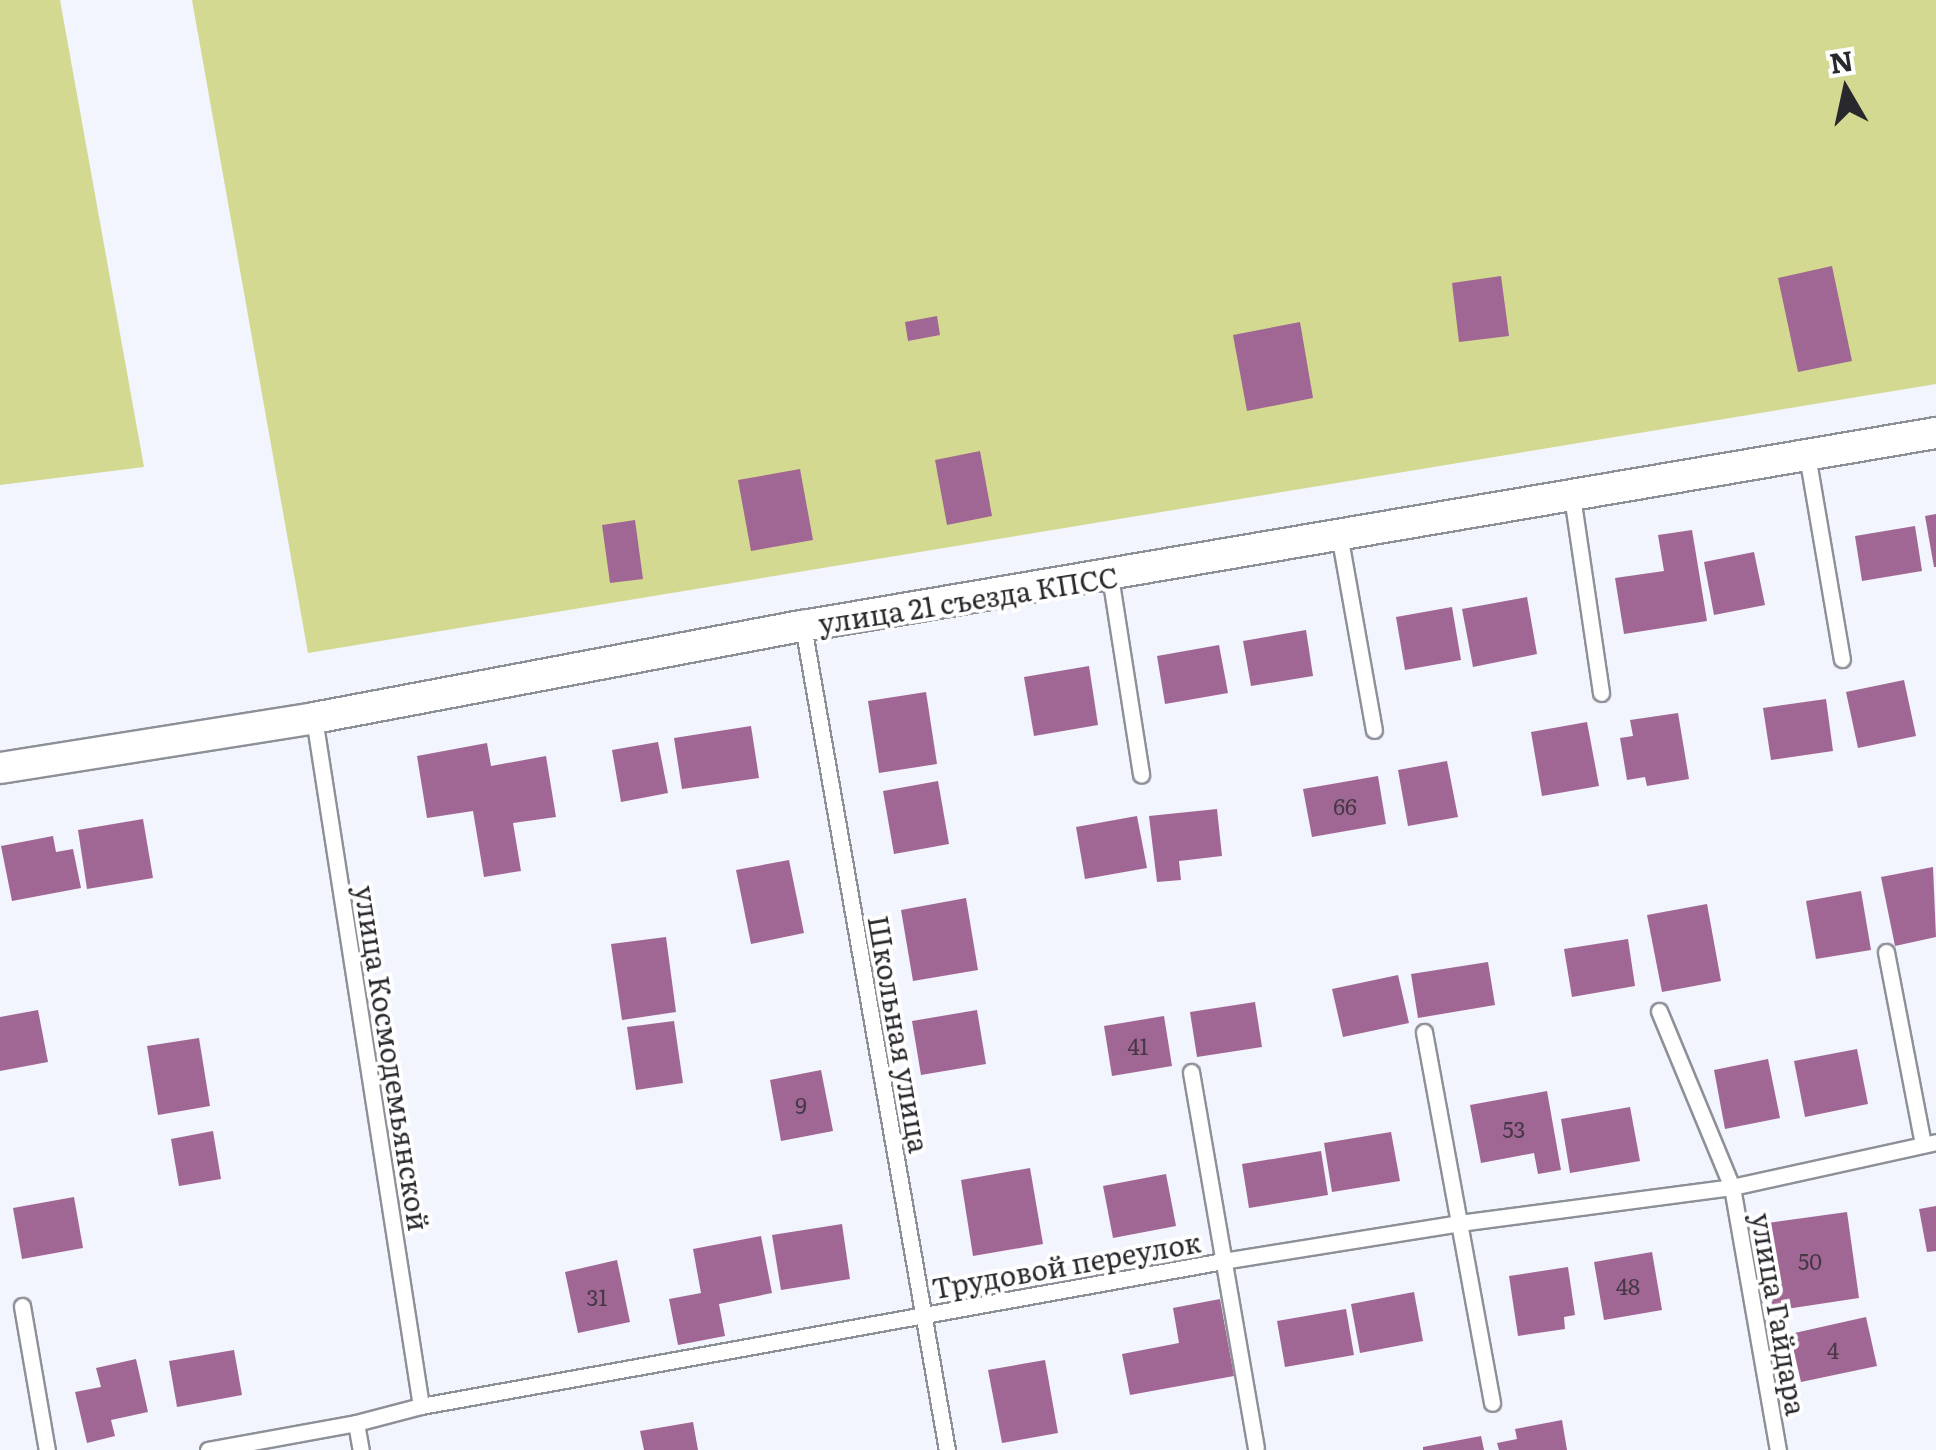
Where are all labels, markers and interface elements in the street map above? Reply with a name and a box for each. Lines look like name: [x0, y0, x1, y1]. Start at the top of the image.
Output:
text: N: [1826, 38, 1856, 83]
north arrow: [1796, 40, 1896, 140]
street label: улица 21 съезда КПСС: [816, 559, 1120, 639]
house number: 66: [1333, 793, 1357, 819]
street label: улица Космодемьянской: [349, 883, 437, 1233]
street label: Школьная улица: [863, 913, 937, 1155]
house number: 41: [1127, 1033, 1149, 1059]
house number: 9: [795, 1092, 807, 1118]
house number: 53: [1502, 1116, 1526, 1142]
street label: улица Гайдара: [1746, 1210, 1814, 1418]
street label: Трудовой переулок: [929, 1224, 1203, 1304]
house number: 50: [1798, 1248, 1822, 1274]
house number: 48: [1616, 1273, 1640, 1299]
house number: 31: [587, 1284, 607, 1310]
house number: 4: [1827, 1337, 1839, 1363]

